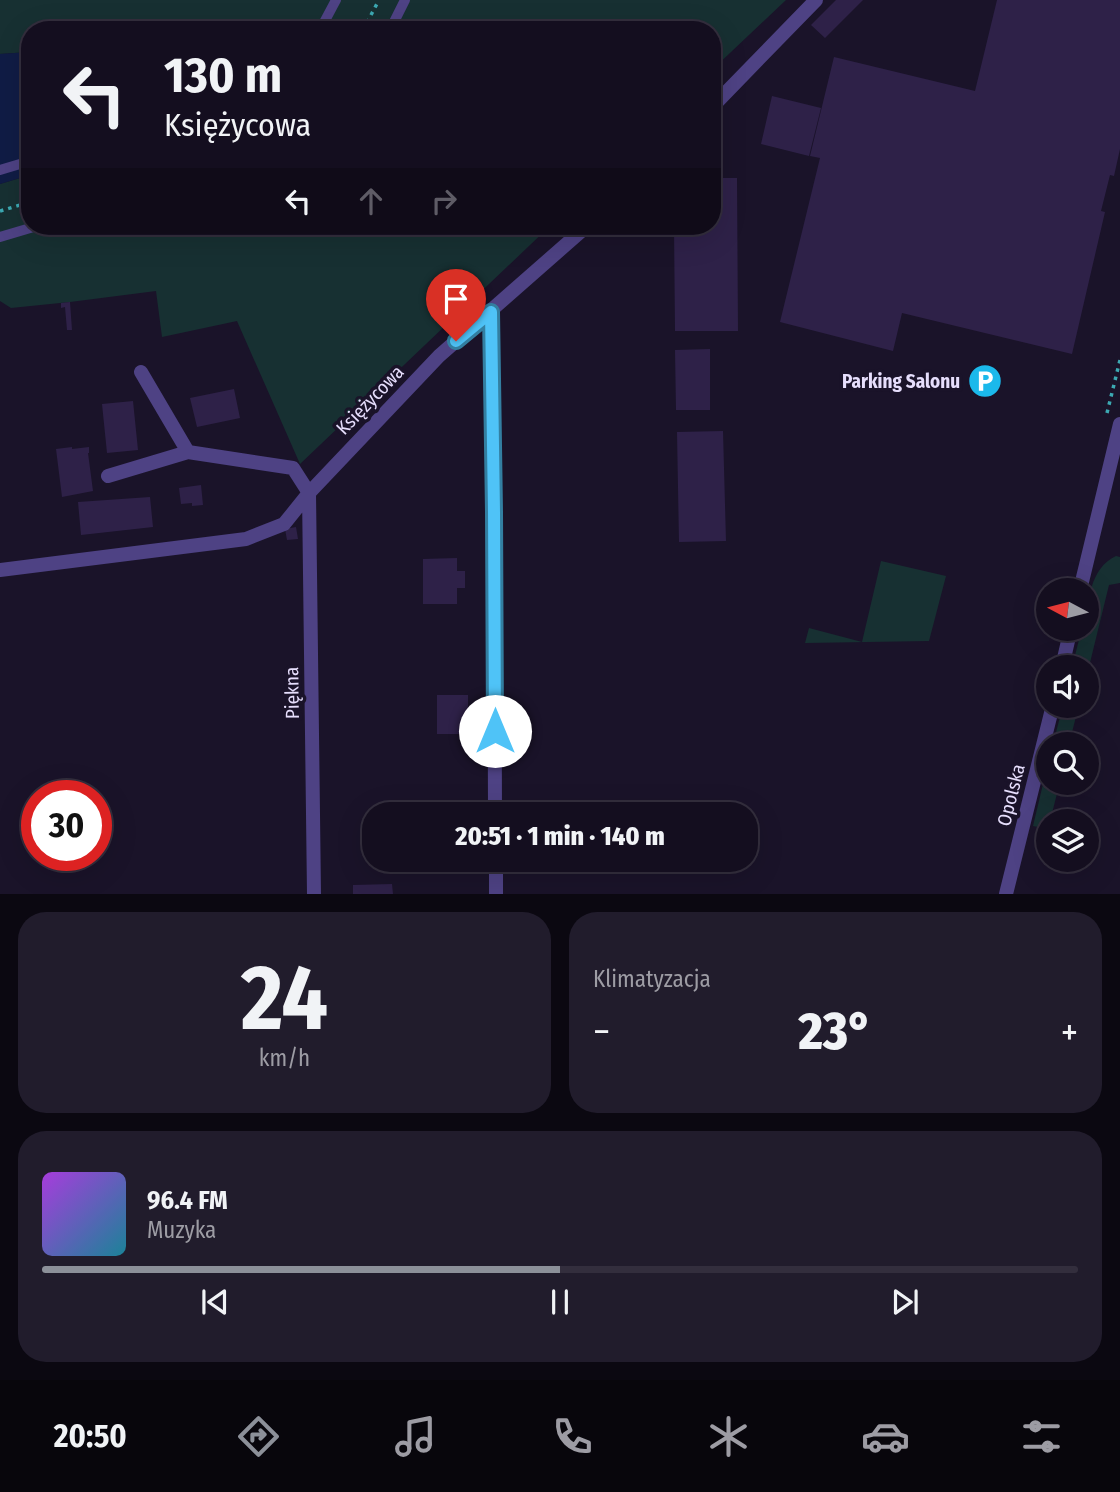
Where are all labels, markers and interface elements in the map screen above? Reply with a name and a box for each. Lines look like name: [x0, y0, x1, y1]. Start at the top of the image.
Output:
text: 130 m: [164, 46, 282, 105]
icon: left: [49, 49, 140, 140]
text: Księżycowa: [164, 106, 311, 144]
icon: left: [279, 182, 317, 220]
icon: ahead: [352, 182, 390, 220]
icon: right: [425, 182, 463, 220]
pin: [426, 269, 486, 341]
icon: arrive: [437, 280, 475, 318]
street label: Księżycowa: [331, 361, 409, 439]
parking icon: Parking Salonu: [966, 362, 1004, 400]
place label: Parking Salonu: [842, 370, 960, 393]
north arrow: [1036, 578, 1099, 640]
map controls: [1036, 578, 1099, 872]
button: sound: [1036, 655, 1099, 718]
street label: Piękna: [280, 667, 304, 719]
position arrow: [458, 694, 532, 768]
button: search: [1036, 732, 1099, 795]
street label: Opolska: [992, 762, 1030, 828]
speed limit sign: 30: [21, 780, 112, 871]
button: layers: [1036, 809, 1099, 872]
text: 20:51 · 1 min · 140 m: [455, 821, 665, 852]
text: 24: [241, 944, 328, 1053]
text: Klimatyzacja: [593, 965, 711, 993]
text: 23°: [799, 1000, 872, 1063]
text: −: [593, 1009, 610, 1055]
text: +: [1061, 1009, 1078, 1055]
text: km/h: [259, 1044, 310, 1072]
text: 96.4 FM: [147, 1185, 228, 1216]
text: Muzyka: [147, 1216, 216, 1244]
icon: previous: [196, 1283, 234, 1321]
icon: pause: [541, 1283, 579, 1321]
icon: next: [886, 1283, 924, 1321]
icon: directions: [234, 1412, 283, 1461]
icon: music: [391, 1412, 440, 1461]
icon: phone: [548, 1412, 597, 1461]
icon: climate: [704, 1412, 753, 1461]
icon: car: [861, 1412, 910, 1461]
icon: filters: [1017, 1412, 1066, 1461]
text: 20:50: [54, 1417, 127, 1455]

